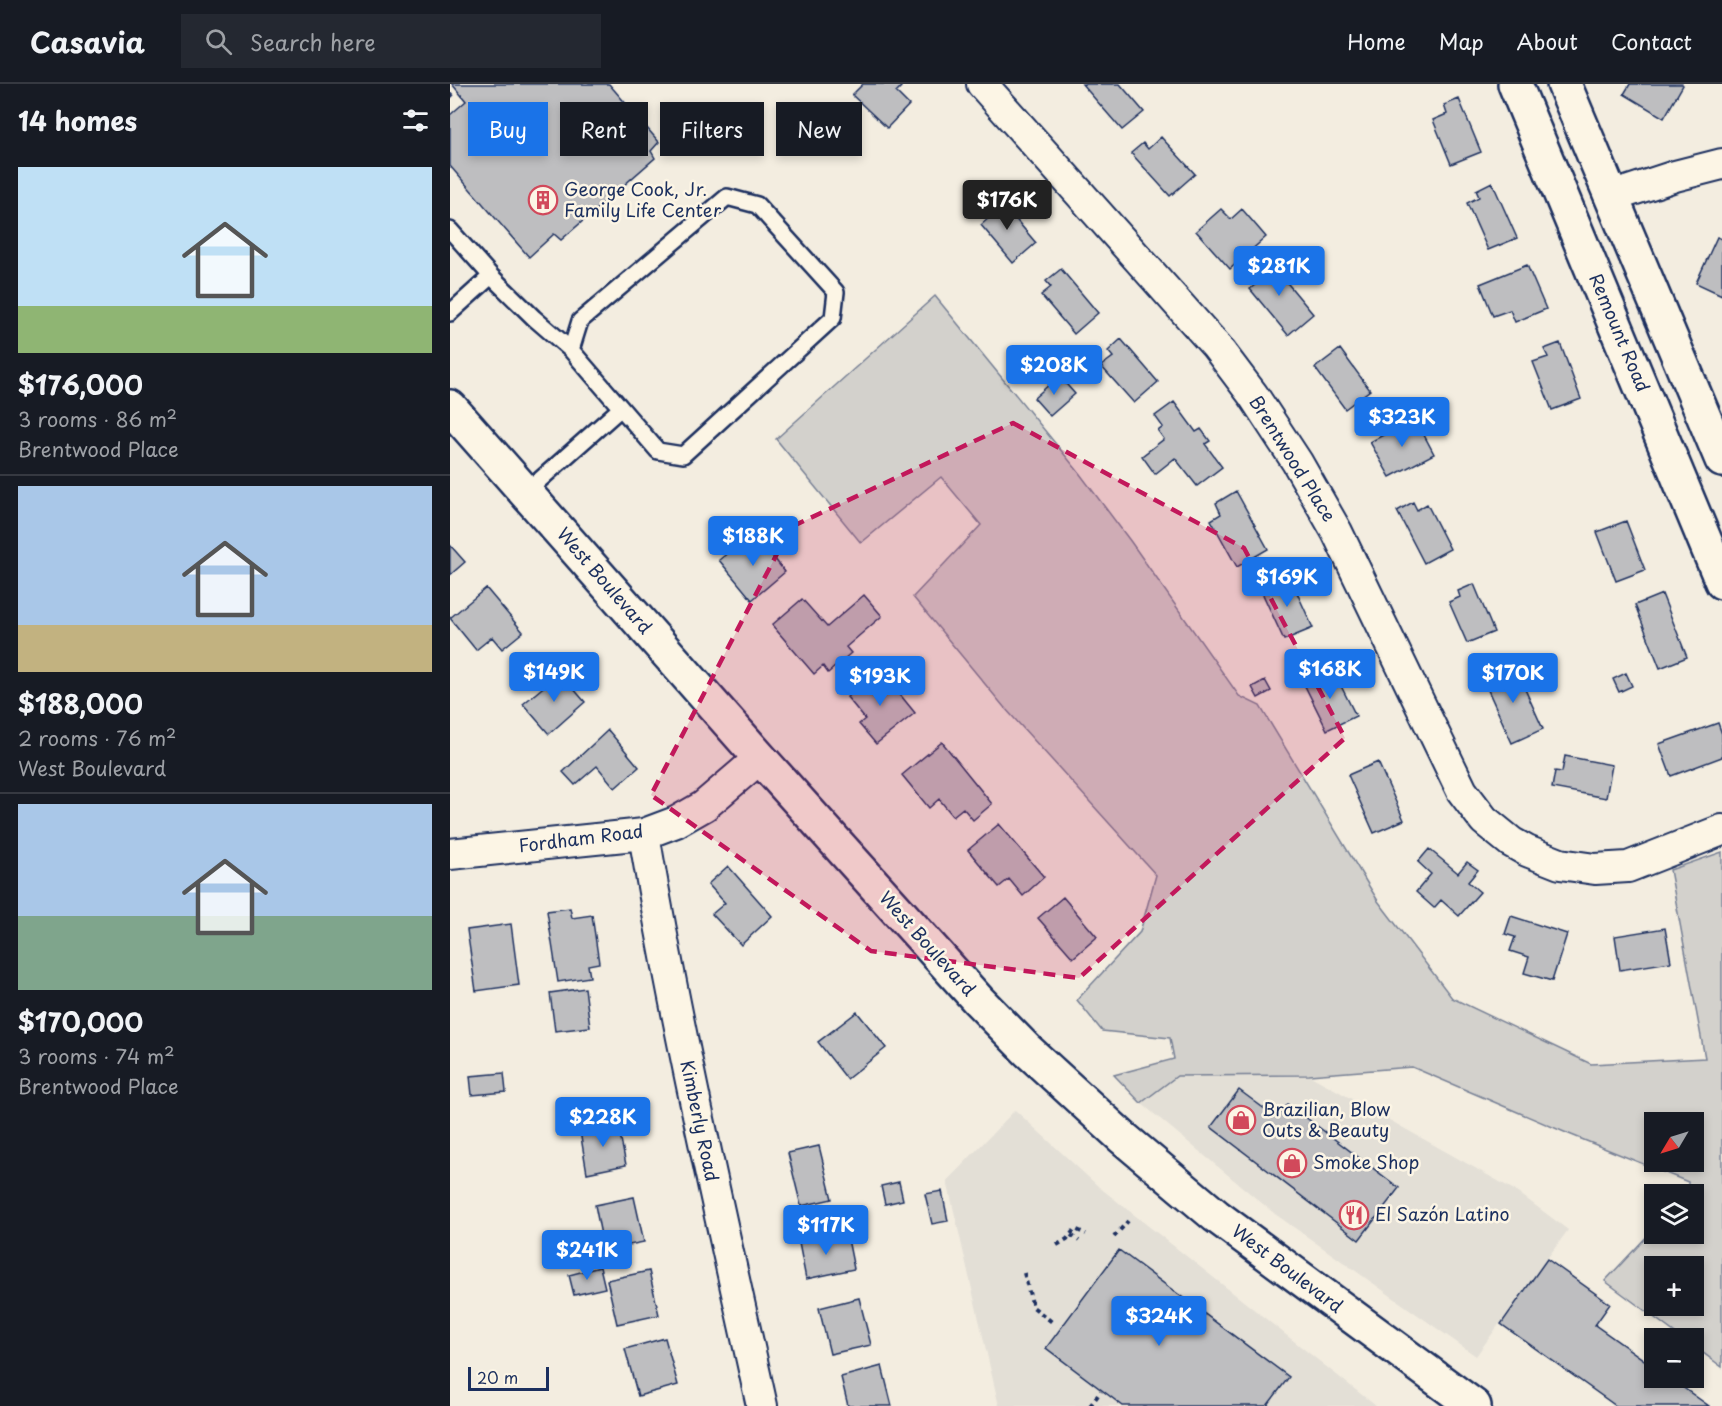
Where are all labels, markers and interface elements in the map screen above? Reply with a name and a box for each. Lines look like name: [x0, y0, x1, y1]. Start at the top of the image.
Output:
search box: [181, 14, 601, 68]
text: Casavia: [30, 20, 145, 63]
icon: search: [202, 25, 235, 58]
text: Search here: [250, 25, 376, 58]
text: Home: [1347, 25, 1406, 57]
text: Map: [1439, 25, 1484, 57]
text: About: [1517, 25, 1578, 57]
text: Contact: [1611, 25, 1692, 57]
text: 14 homes: [18, 101, 137, 140]
chip: Buy: [468, 102, 548, 156]
chip: Rent: [560, 102, 648, 156]
chip: Filters: [660, 102, 764, 156]
chip: New: [776, 102, 862, 156]
icon: filters: [399, 104, 432, 137]
place label: George Cook, Jr. Family Life Center: [564, 175, 722, 223]
pin: $176K: [965, 180, 1049, 231]
building icon: George Cook, Jr. Family Life Center: [527, 184, 559, 216]
text: $176K: [977, 184, 1037, 214]
icon: home: [171, 206, 279, 314]
pin: $281K: [1237, 246, 1321, 297]
text: $281K: [1248, 250, 1310, 280]
street label: Remount Road: [1583, 269, 1658, 396]
pin: $208K: [1012, 345, 1096, 396]
text: $208K: [1020, 349, 1088, 379]
text: $176,000: [18, 365, 143, 404]
street label: Brentwood Place: [1244, 390, 1343, 527]
pin: $323K: [1360, 397, 1444, 448]
text: $323K: [1368, 401, 1436, 431]
text: 3 rooms · 86 m²: [18, 404, 177, 434]
text: Brentwood Place: [18, 434, 179, 464]
pin: $188K: [711, 516, 795, 567]
text: $188K: [722, 520, 784, 550]
street label: West Boulevard: [551, 521, 659, 639]
icon: home: [171, 525, 279, 633]
pin: $169K: [1245, 557, 1329, 608]
text: $169K: [1256, 561, 1318, 591]
pin: $168K: [1288, 649, 1372, 700]
pin: $149K: [512, 652, 596, 703]
text: $168K: [1298, 653, 1362, 683]
pin: $170K: [1471, 653, 1555, 704]
text: $149K: [523, 656, 585, 686]
pin: $193K: [838, 656, 922, 707]
text: $170K: [1482, 657, 1544, 687]
text: $193K: [849, 660, 911, 690]
text: $188,000: [18, 684, 143, 723]
text: 2 rooms · 76 m²: [18, 723, 176, 753]
text: West Boulevard: [18, 753, 166, 783]
street label: Fordham Road: [517, 816, 645, 859]
icon: home: [171, 843, 279, 951]
street label: West Boulevard: [873, 884, 983, 1002]
text: $170,000: [18, 1002, 143, 1041]
text: 3 rooms · 74 m²: [18, 1041, 175, 1071]
street label: Kimberly Road: [674, 1058, 726, 1184]
text: Brentwood Place: [18, 1071, 179, 1101]
place label: Brazilian, Blow Outs & Beauty: [1262, 1095, 1390, 1143]
pin: $228K: [561, 1097, 645, 1148]
text: $228K: [569, 1101, 637, 1131]
shop icon: Brazilian, Blow Outs & Beauty: [1225, 1104, 1257, 1136]
north arrow: [1644, 1112, 1704, 1172]
map controls: [1644, 1112, 1704, 1388]
shop icon: Smoke Shop: [1276, 1147, 1308, 1179]
place label: Smoke Shop: [1313, 1148, 1419, 1175]
button: layers: [1644, 1184, 1704, 1244]
restaurant icon: El Sazón Latino: [1338, 1199, 1370, 1231]
place label: El Sazón Latino: [1375, 1200, 1509, 1227]
pin: $117K: [784, 1205, 868, 1256]
text: $117K: [797, 1209, 855, 1239]
street label: West Boulevard: [1227, 1217, 1349, 1319]
pin: $241K: [545, 1230, 629, 1281]
text: $241K: [556, 1234, 618, 1264]
button: +: [1644, 1256, 1704, 1316]
pin: $324K: [1117, 1296, 1201, 1347]
text: $324K: [1125, 1300, 1193, 1330]
button: −: [1644, 1328, 1704, 1388]
scale bar: [468, 1364, 549, 1392]
text: 20 m: [477, 1365, 518, 1389]

